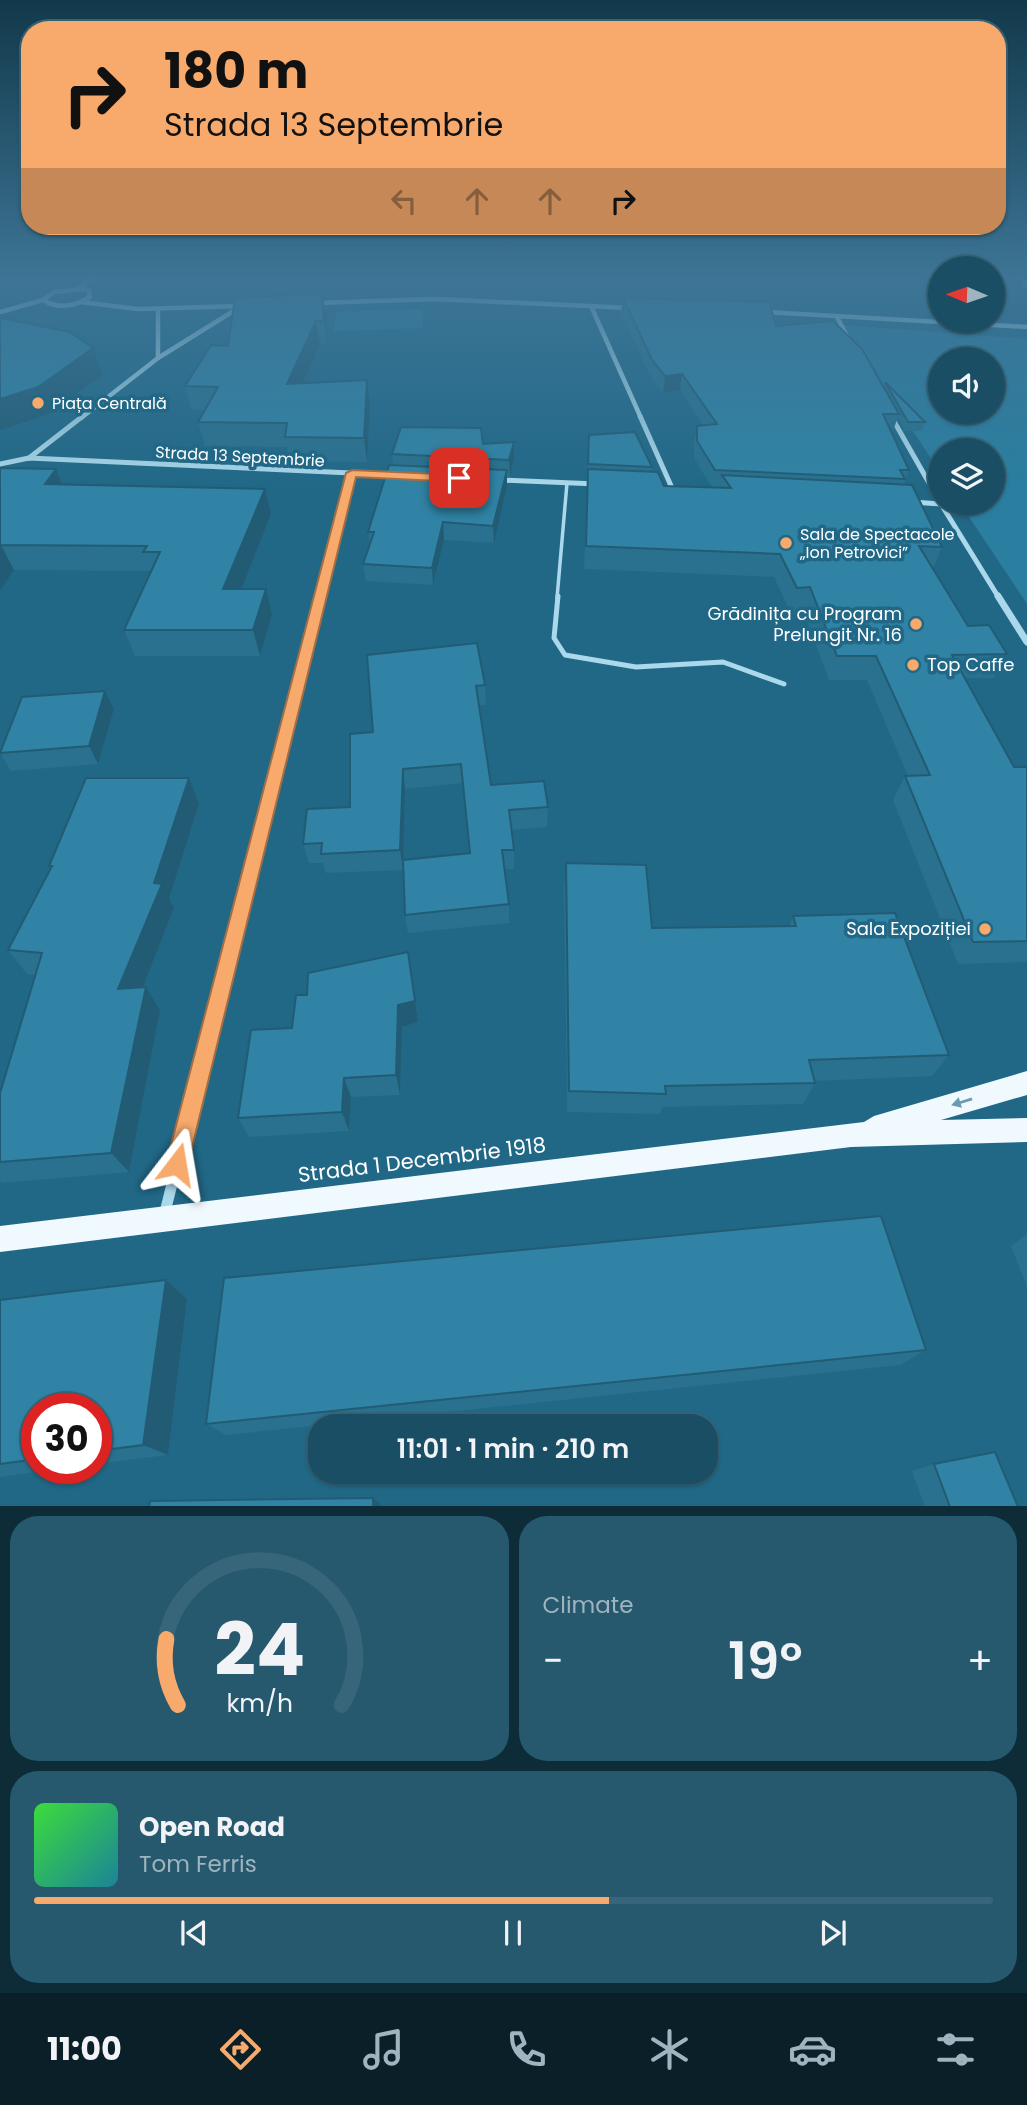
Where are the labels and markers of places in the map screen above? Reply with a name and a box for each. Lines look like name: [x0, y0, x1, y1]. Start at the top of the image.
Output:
place label: Piața Centrală: [52, 392, 167, 415]
marker: Piața Centrală: [30, 395, 46, 411]
pin: [429, 448, 489, 508]
place label: Sala de Spectacole „Ion Petrovici”: [799, 523, 955, 564]
marker: Sala de Spectacole „Ion Petrovici”: [778, 535, 794, 551]
place label: Grădinița cu Program Prelungit Nr. 16: [708, 601, 902, 647]
marker: Grădinița cu Program Prelungit Nr. 16: [908, 616, 924, 632]
place label: Top Caffe: [927, 652, 1014, 677]
marker: Top Caffe: [905, 657, 921, 673]
place label: Sala Expoziției: [846, 916, 971, 941]
marker: Sala Expoziției: [977, 921, 993, 937]

